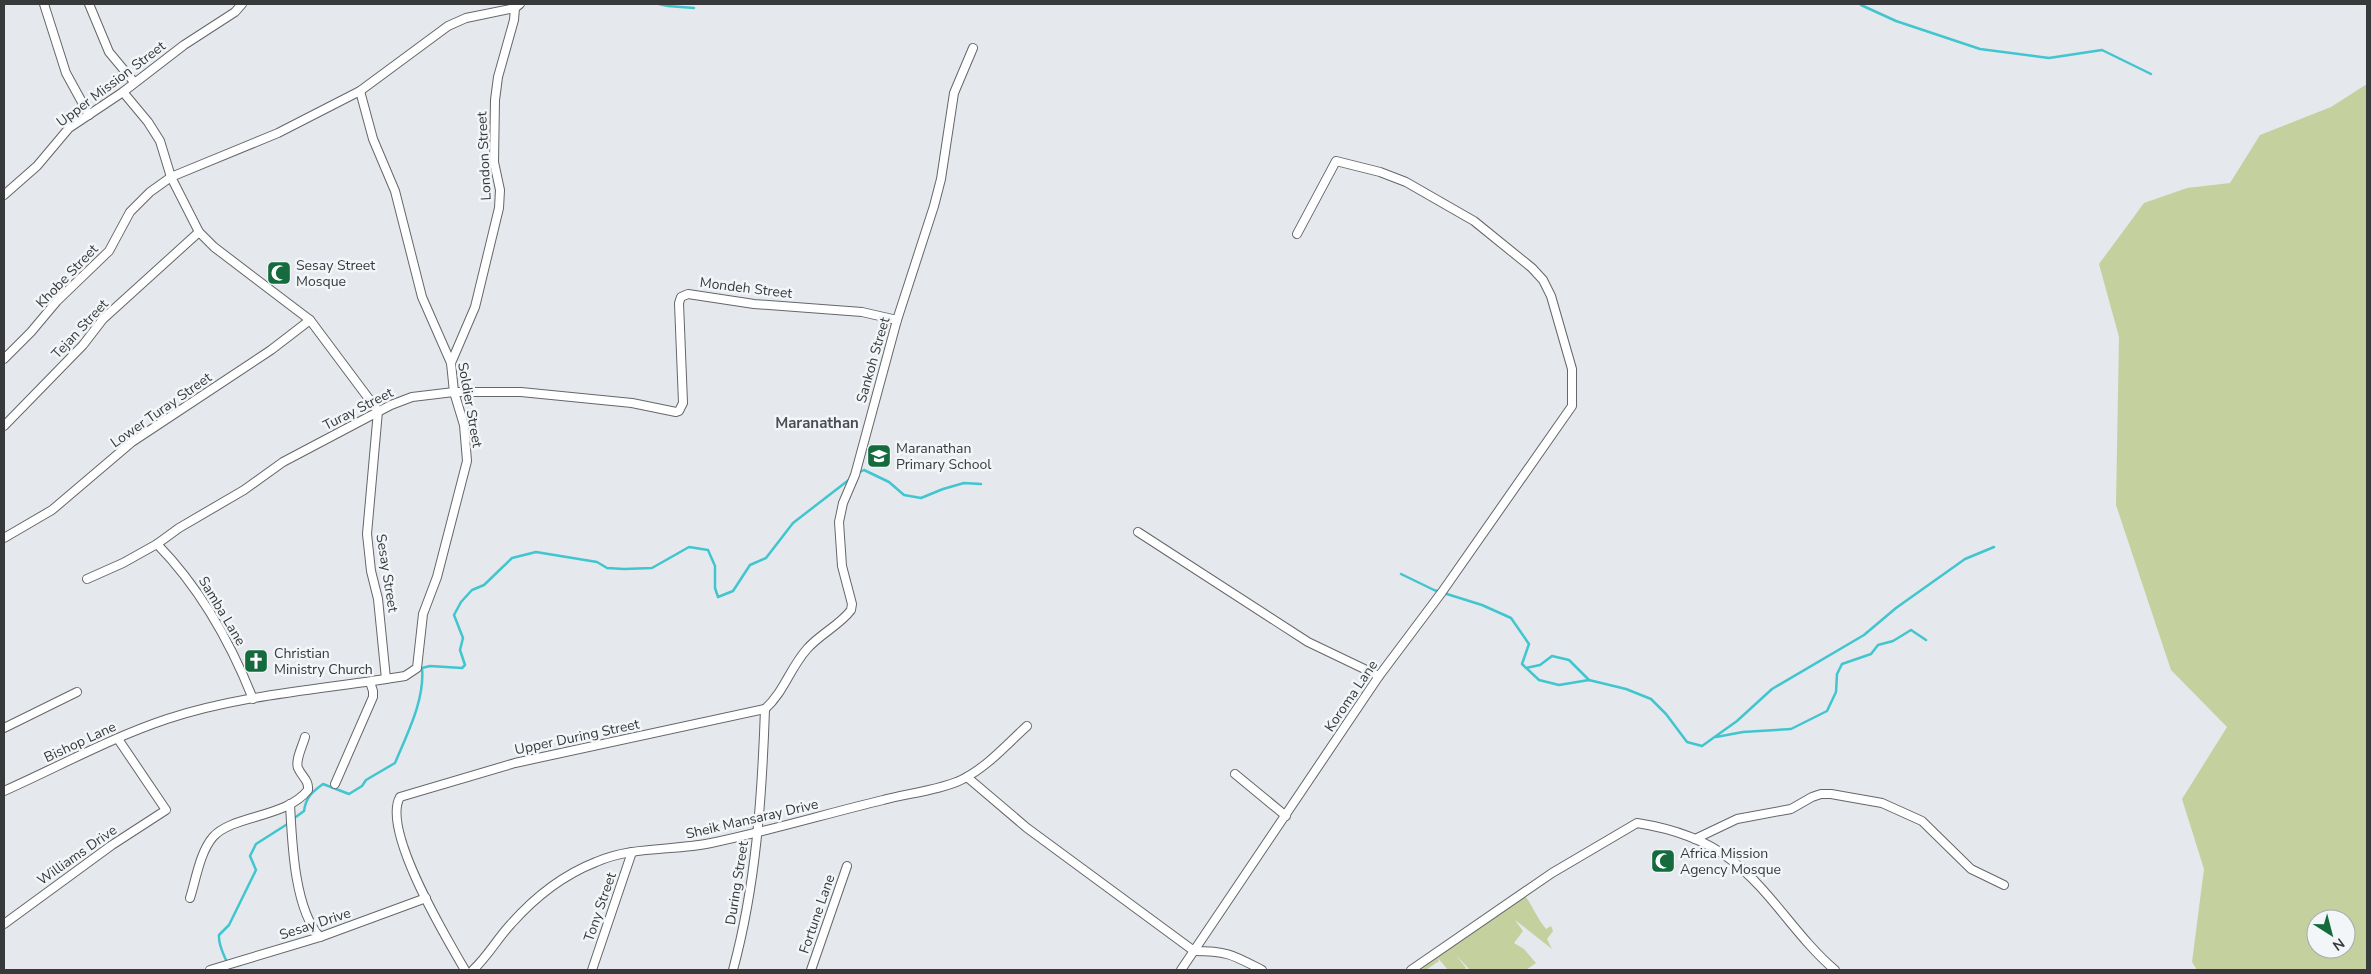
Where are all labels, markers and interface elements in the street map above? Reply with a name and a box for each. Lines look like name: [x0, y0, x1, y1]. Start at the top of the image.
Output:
street label: Upper Mission Street: [53, 37, 170, 131]
street label: London Street: [472, 111, 496, 201]
street label: Khobe Street: [32, 240, 102, 312]
place label: Sesay Street Mosque: [296, 256, 375, 291]
mosque icon: Sesay Street Mosque: [266, 260, 292, 286]
street label: Mondeh Street: [699, 273, 793, 303]
street label: Tejan Street: [47, 295, 113, 363]
street label: Sankoh Street: [852, 315, 894, 405]
street label: Soldier Street: [453, 361, 487, 449]
street label: Lower Turay Street: [107, 368, 215, 452]
street label: Turay Street: [320, 383, 397, 435]
district label: Maranathan: [775, 413, 859, 433]
place label: Maranathan Primary School: [896, 439, 992, 474]
school or university icon: Maranathan Primary School: [866, 443, 892, 469]
street label: Sesay Street: [371, 532, 403, 614]
street label: Samba Lane: [194, 573, 250, 649]
place label: Christian Ministry Church: [274, 644, 373, 679]
church icon: Christian Ministry Church: [243, 648, 269, 674]
street label: Koroma Lane: [1320, 656, 1382, 736]
street label: Upper During Street: [513, 714, 641, 759]
street label: Bishop Lane: [41, 717, 119, 767]
street label: Sheik Mansaray Drive: [684, 794, 820, 844]
street label: Williams Drive: [33, 821, 121, 889]
street label: During Street: [721, 840, 753, 926]
place label: Africa Mission Agency Mosque: [1680, 844, 1781, 879]
mosque icon: Africa Mission Agency Mosque: [1650, 848, 1676, 874]
street label: Tony Street: [579, 870, 621, 944]
street label: Fortune Lane: [795, 872, 839, 956]
street label: Sesay Drive: [277, 904, 353, 944]
north arrow: [2306, 909, 2356, 959]
text: N: [2329, 933, 2348, 955]

